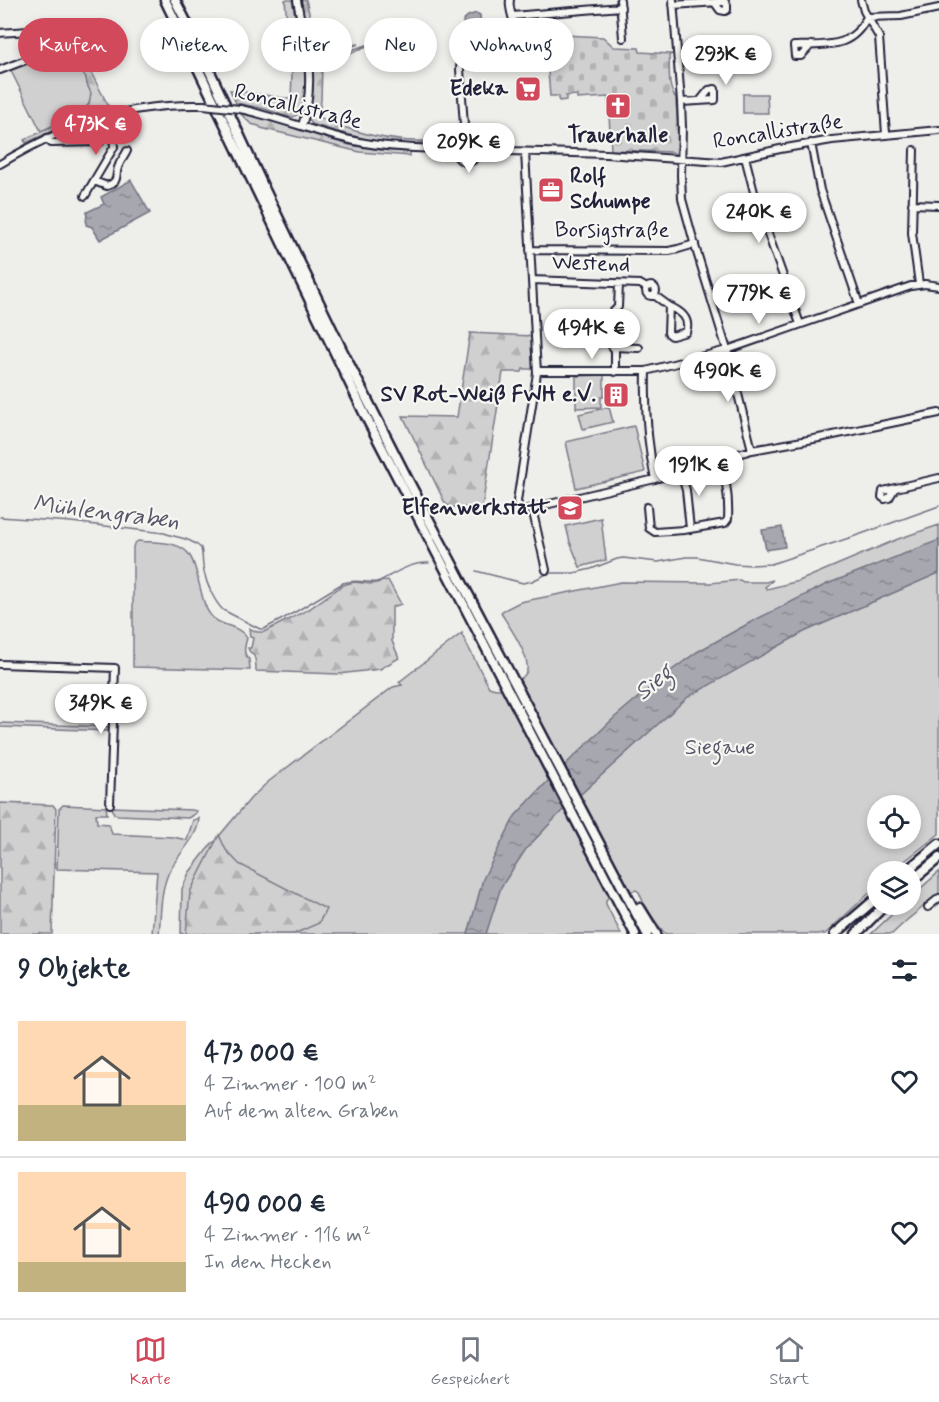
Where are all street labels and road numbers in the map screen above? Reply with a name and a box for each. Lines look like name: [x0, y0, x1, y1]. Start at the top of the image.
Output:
street label: Roncallistraße: [231, 78, 365, 136]
street label: Roncallistraße: [711, 108, 845, 156]
street label: Borsigstraße: [555, 217, 669, 246]
street label: Westend: [551, 249, 631, 279]

